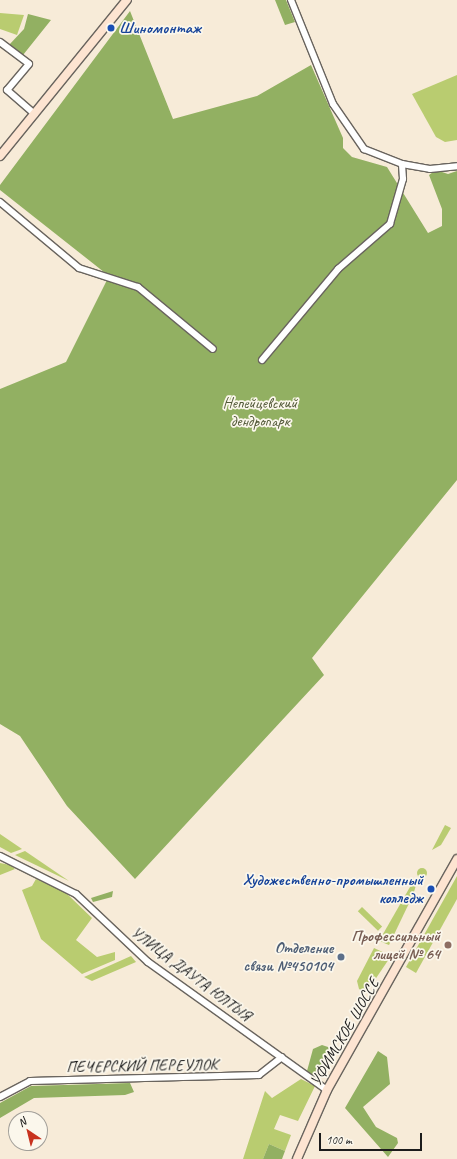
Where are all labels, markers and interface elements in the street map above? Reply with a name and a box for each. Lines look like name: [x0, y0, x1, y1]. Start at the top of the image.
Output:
place label: Шиномонтаж: [119, 18, 201, 38]
marker: Шиномонтаж: [106, 23, 116, 33]
park label: Непейцевский дендропарк: [223, 393, 297, 431]
place label: Художественно-промышленный колледж: [243, 870, 423, 908]
marker: Художественно-промышленный колледж: [426, 884, 436, 894]
street label: УЛИЦА ДАУТА ЮЛТЫЯ: [127, 923, 255, 1025]
place label: Профессильный лицей № 64: [351, 926, 440, 964]
place label: Отделение связи №450104: [243, 938, 333, 976]
marker: Профессильный лицей № 64: [443, 940, 453, 950]
marker: Отделение связи №450104: [336, 952, 346, 962]
street label: УФИМСКОЕ ШОССЕ: [306, 975, 384, 1089]
street label: ПЕЧЕРСКИЙ ПЕРЕУЛОК: [66, 1055, 218, 1077]
north arrow: [8, 1111, 48, 1151]
text: N: [15, 1114, 28, 1130]
scale bar: [321, 1125, 424, 1151]
text: 100 m: [326, 1132, 352, 1148]

